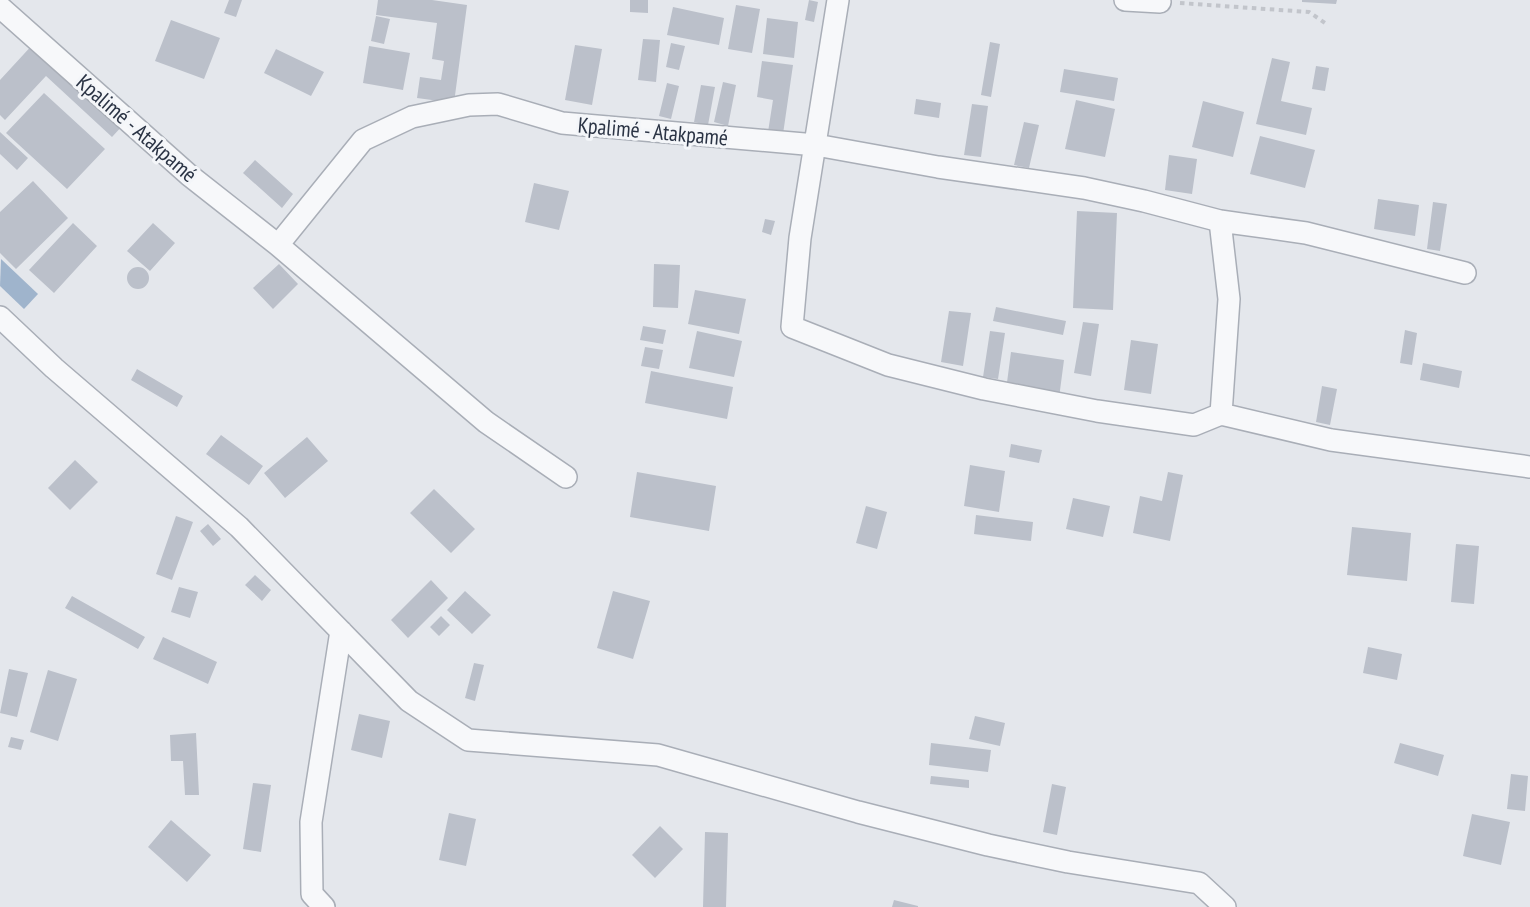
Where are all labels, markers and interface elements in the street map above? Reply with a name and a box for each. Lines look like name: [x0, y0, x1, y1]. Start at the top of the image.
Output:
street label: Kpalimé - Atakpamé: [71, 68, 203, 188]
street label: Kpalimé - Atakpamé: [577, 110, 729, 152]

